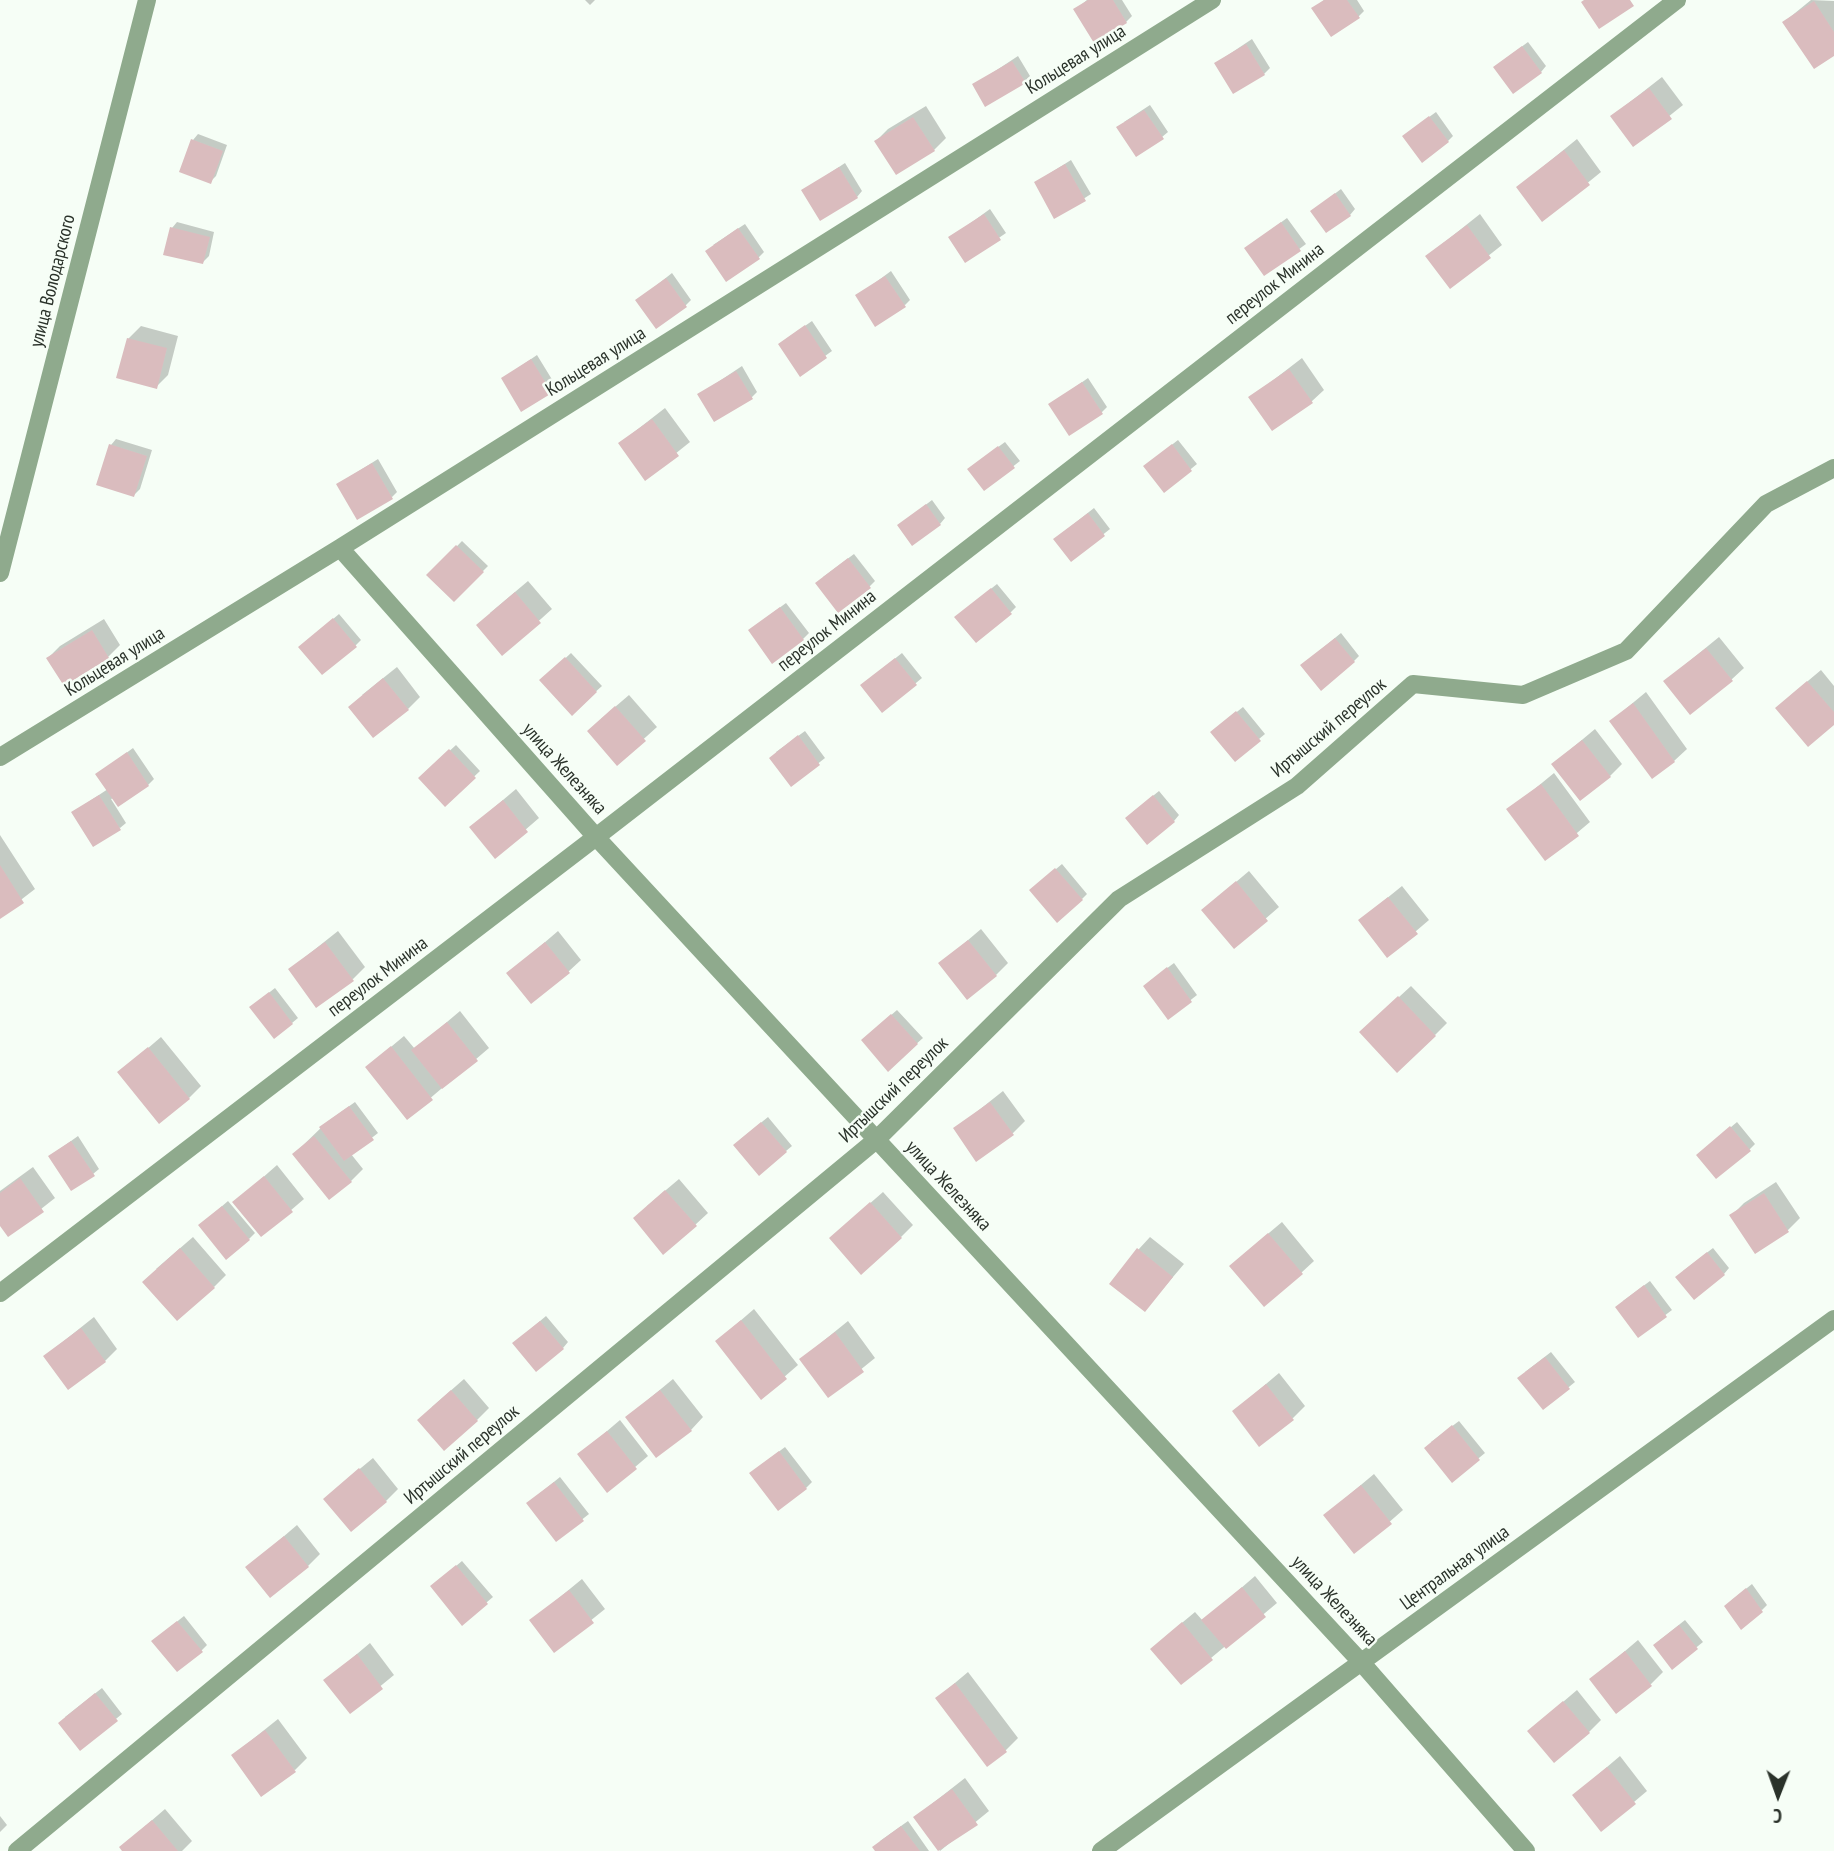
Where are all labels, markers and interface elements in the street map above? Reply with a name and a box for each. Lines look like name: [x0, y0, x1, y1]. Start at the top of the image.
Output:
street label: Кольцевая улица: [1022, 20, 1130, 100]
street label: улица Володарского: [25, 212, 81, 350]
street label: переулок Минина: [1221, 238, 1329, 330]
street label: Кольцевая улица: [542, 322, 650, 402]
street label: переулок Минина: [773, 585, 881, 677]
street label: Кольцевая улица: [61, 622, 169, 702]
street label: Иртышский переулок: [1267, 673, 1391, 783]
street label: улица Железняка: [517, 719, 611, 819]
street label: переулок Минина: [324, 932, 432, 1022]
street label: Иртышский переулок: [835, 1032, 953, 1148]
street label: улица Железняка: [900, 1136, 996, 1236]
street label: Иртышский переулок: [400, 1400, 524, 1510]
street label: Центральная улица: [1396, 1521, 1514, 1615]
street label: улица Железняка: [1286, 1551, 1382, 1651]
north arrow: [1743, 1760, 1813, 1830]
text: С: [1773, 1804, 1782, 1828]

